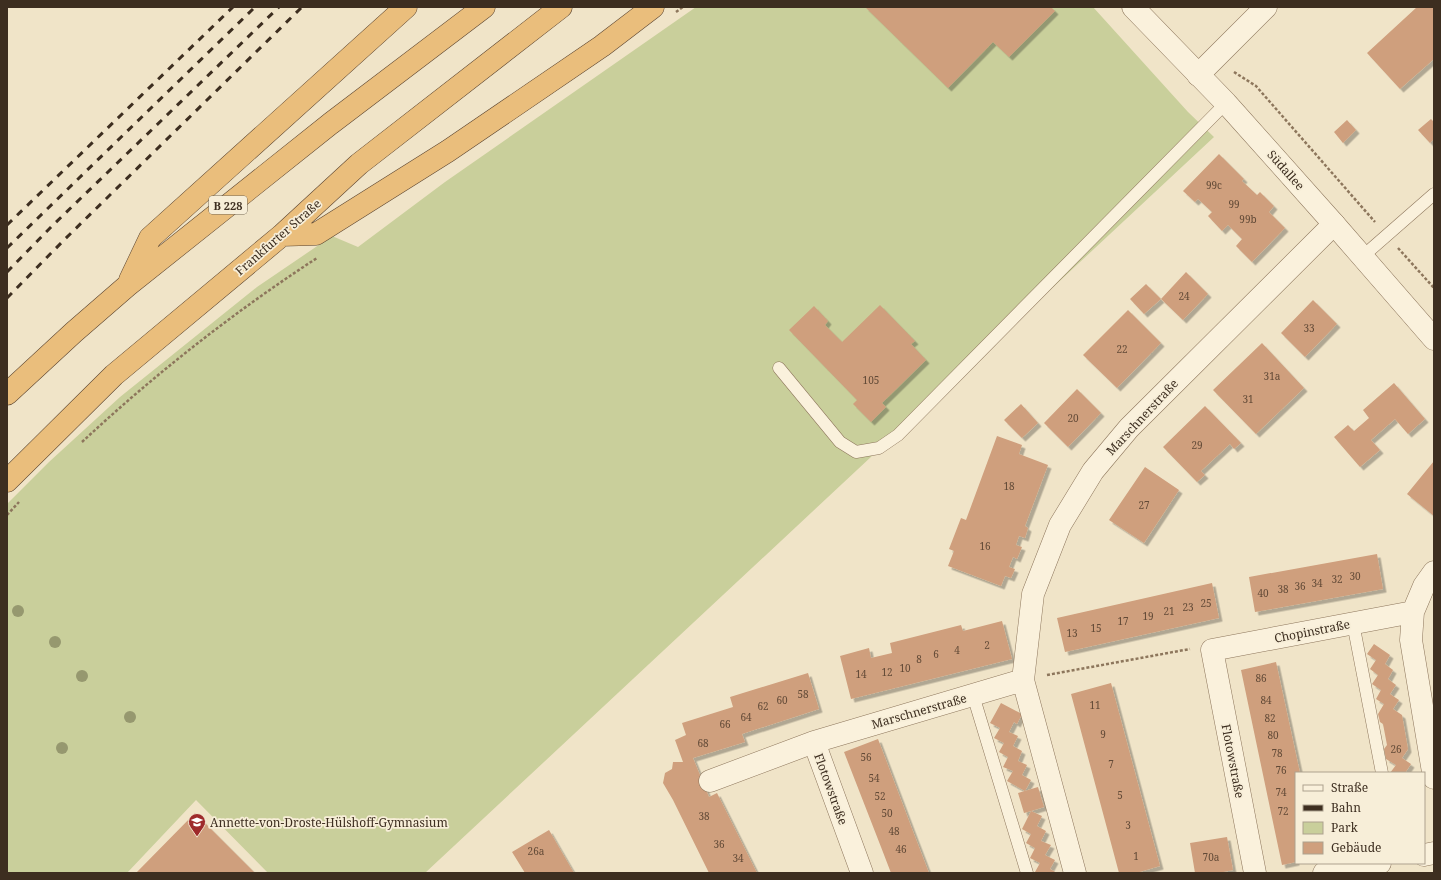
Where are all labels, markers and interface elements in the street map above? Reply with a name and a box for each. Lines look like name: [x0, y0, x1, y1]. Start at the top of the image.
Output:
street label: Südallee: [1263, 146, 1309, 194]
house number: 99c: [1206, 178, 1222, 192]
street label: Frankfurter Straße: [232, 195, 324, 279]
road number: B 228: [209, 196, 247, 214]
house number: 99: [1228, 197, 1240, 211]
house number: 99b: [1239, 212, 1257, 226]
house number: 24: [1178, 289, 1190, 303]
house number: 33: [1303, 321, 1315, 335]
house number: 22: [1116, 342, 1128, 356]
house number: 31a: [1264, 369, 1281, 383]
house number: 105: [863, 373, 879, 387]
street label: Marschnerstraße: [1102, 375, 1182, 459]
house number: 31: [1242, 392, 1254, 406]
house number: 20: [1067, 411, 1079, 425]
house number: 29: [1191, 438, 1203, 452]
house number: 18: [1003, 479, 1015, 493]
house number: 27: [1138, 498, 1150, 512]
house number: 16: [979, 539, 991, 553]
house number: 30: [1349, 569, 1361, 583]
house number: 32: [1331, 572, 1343, 586]
house number: 34: [1311, 576, 1323, 590]
house number: 36: [1294, 579, 1306, 593]
house number: 38: [1277, 582, 1289, 596]
house number: 40: [1257, 586, 1269, 600]
house number: 25: [1200, 596, 1212, 610]
house number: 23: [1182, 600, 1194, 614]
house number: 21: [1163, 604, 1175, 618]
house number: 19: [1142, 609, 1154, 623]
house number: 17: [1117, 614, 1129, 628]
street label: Chopinstraße: [1273, 615, 1351, 647]
house number: 15: [1090, 621, 1102, 635]
house number: 13: [1066, 626, 1078, 640]
house number: 2: [984, 638, 990, 652]
house number: 4: [954, 643, 960, 657]
house number: 6: [933, 647, 939, 661]
house number: 8: [916, 652, 922, 666]
house number: 10: [899, 661, 911, 675]
house number: 12: [881, 665, 893, 679]
house number: 14: [855, 667, 867, 681]
house number: 86: [1255, 671, 1267, 685]
house number: 58: [797, 687, 809, 701]
street label: Marschnerstraße: [869, 689, 969, 733]
house number: 60: [776, 693, 788, 707]
house number: 84: [1260, 693, 1272, 707]
house number: 11: [1089, 698, 1101, 712]
house number: 62: [757, 699, 769, 713]
house number: 64: [740, 710, 752, 724]
house number: 82: [1264, 711, 1276, 725]
house number: 66: [719, 717, 731, 731]
street label: Flotowstraße: [1217, 722, 1249, 800]
house number: 9: [1100, 727, 1106, 741]
house number: 80: [1267, 728, 1279, 742]
house number: 68: [697, 736, 709, 750]
house number: 26: [1390, 742, 1402, 756]
house number: 78: [1271, 746, 1283, 760]
house number: 56: [860, 750, 872, 764]
street label: Flotowstraße: [810, 751, 852, 827]
house number: 7: [1108, 757, 1114, 771]
house number: 76: [1275, 763, 1287, 777]
house number: 54: [868, 771, 880, 785]
legend: [1295, 772, 1425, 864]
text: Straße: [1331, 779, 1368, 796]
house number: 74: [1275, 785, 1287, 799]
house number: 5: [1117, 788, 1123, 802]
house number: 52: [874, 789, 886, 803]
text: Bahn: [1331, 799, 1361, 816]
house number: 72: [1277, 804, 1289, 818]
house number: 50: [881, 806, 893, 820]
house number: 38: [698, 809, 710, 823]
school or university icon: Annette-von-Droste-Hülshoff-Gymnasium: [187, 812, 207, 837]
place label: Annette-von-Droste-Hülshoff-Gymnasium: [210, 814, 448, 831]
house number: 3: [1125, 818, 1131, 832]
text: Park: [1331, 819, 1359, 836]
house number: 48: [888, 824, 900, 838]
house number: 36: [713, 837, 725, 851]
text: Gebäude: [1331, 839, 1382, 856]
house number: 46: [895, 842, 907, 856]
house number: 26a: [528, 844, 545, 858]
house number: 1: [1133, 849, 1139, 863]
house number: 70a: [1203, 850, 1220, 864]
house number: 34: [732, 851, 744, 865]

